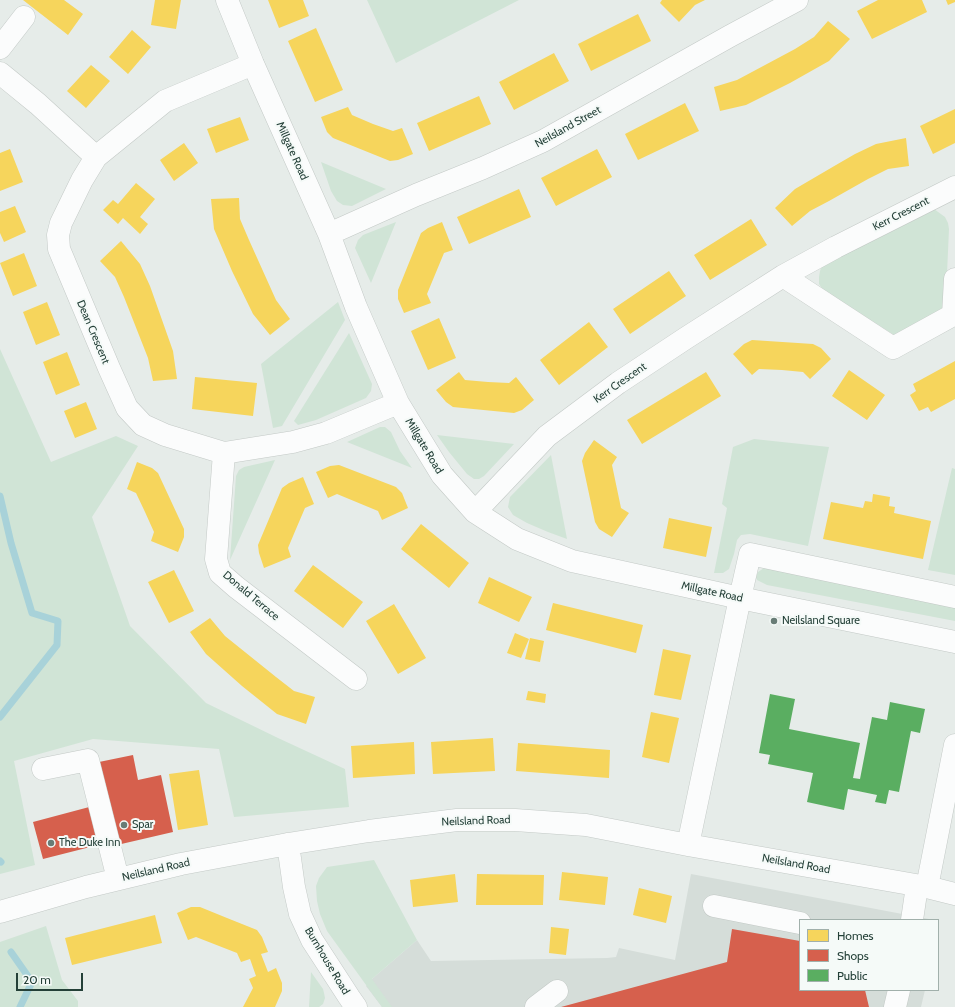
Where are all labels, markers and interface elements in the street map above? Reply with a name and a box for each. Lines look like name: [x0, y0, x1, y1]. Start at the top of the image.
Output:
street label: Neilsland Street: [533, 103, 603, 151]
street label: Millgate Road: [273, 120, 311, 182]
street label: Kerr Crescent: [871, 194, 931, 234]
street label: Dean Crescent: [74, 298, 112, 366]
street label: Kerr Crescent: [591, 360, 649, 406]
street label: Millgate Road: [402, 416, 446, 476]
street label: Donald Terrace: [220, 568, 282, 624]
street label: Millgate Road: [680, 579, 744, 605]
place label: Neilsland Square: [782, 614, 860, 628]
marker: Neilsland Square: [769, 616, 779, 626]
street label: Neilsland Road: [441, 813, 511, 829]
place label: Spar: [132, 818, 153, 832]
marker: Spar: [119, 820, 129, 830]
place label: The Duke Inn: [59, 836, 120, 850]
marker: The Duke Inn: [46, 838, 56, 848]
street label: Neilsland Road: [761, 851, 831, 877]
street label: Neilsland Road: [121, 856, 191, 884]
legend: [799, 919, 939, 991]
street label: Burnhouse Road: [302, 925, 352, 997]
text: Homes: [837, 928, 874, 943]
text: Shops: [837, 948, 869, 963]
scale bar: [18, 965, 85, 991]
text: Public: [837, 968, 868, 983]
text: 20 m: [23, 972, 51, 987]

